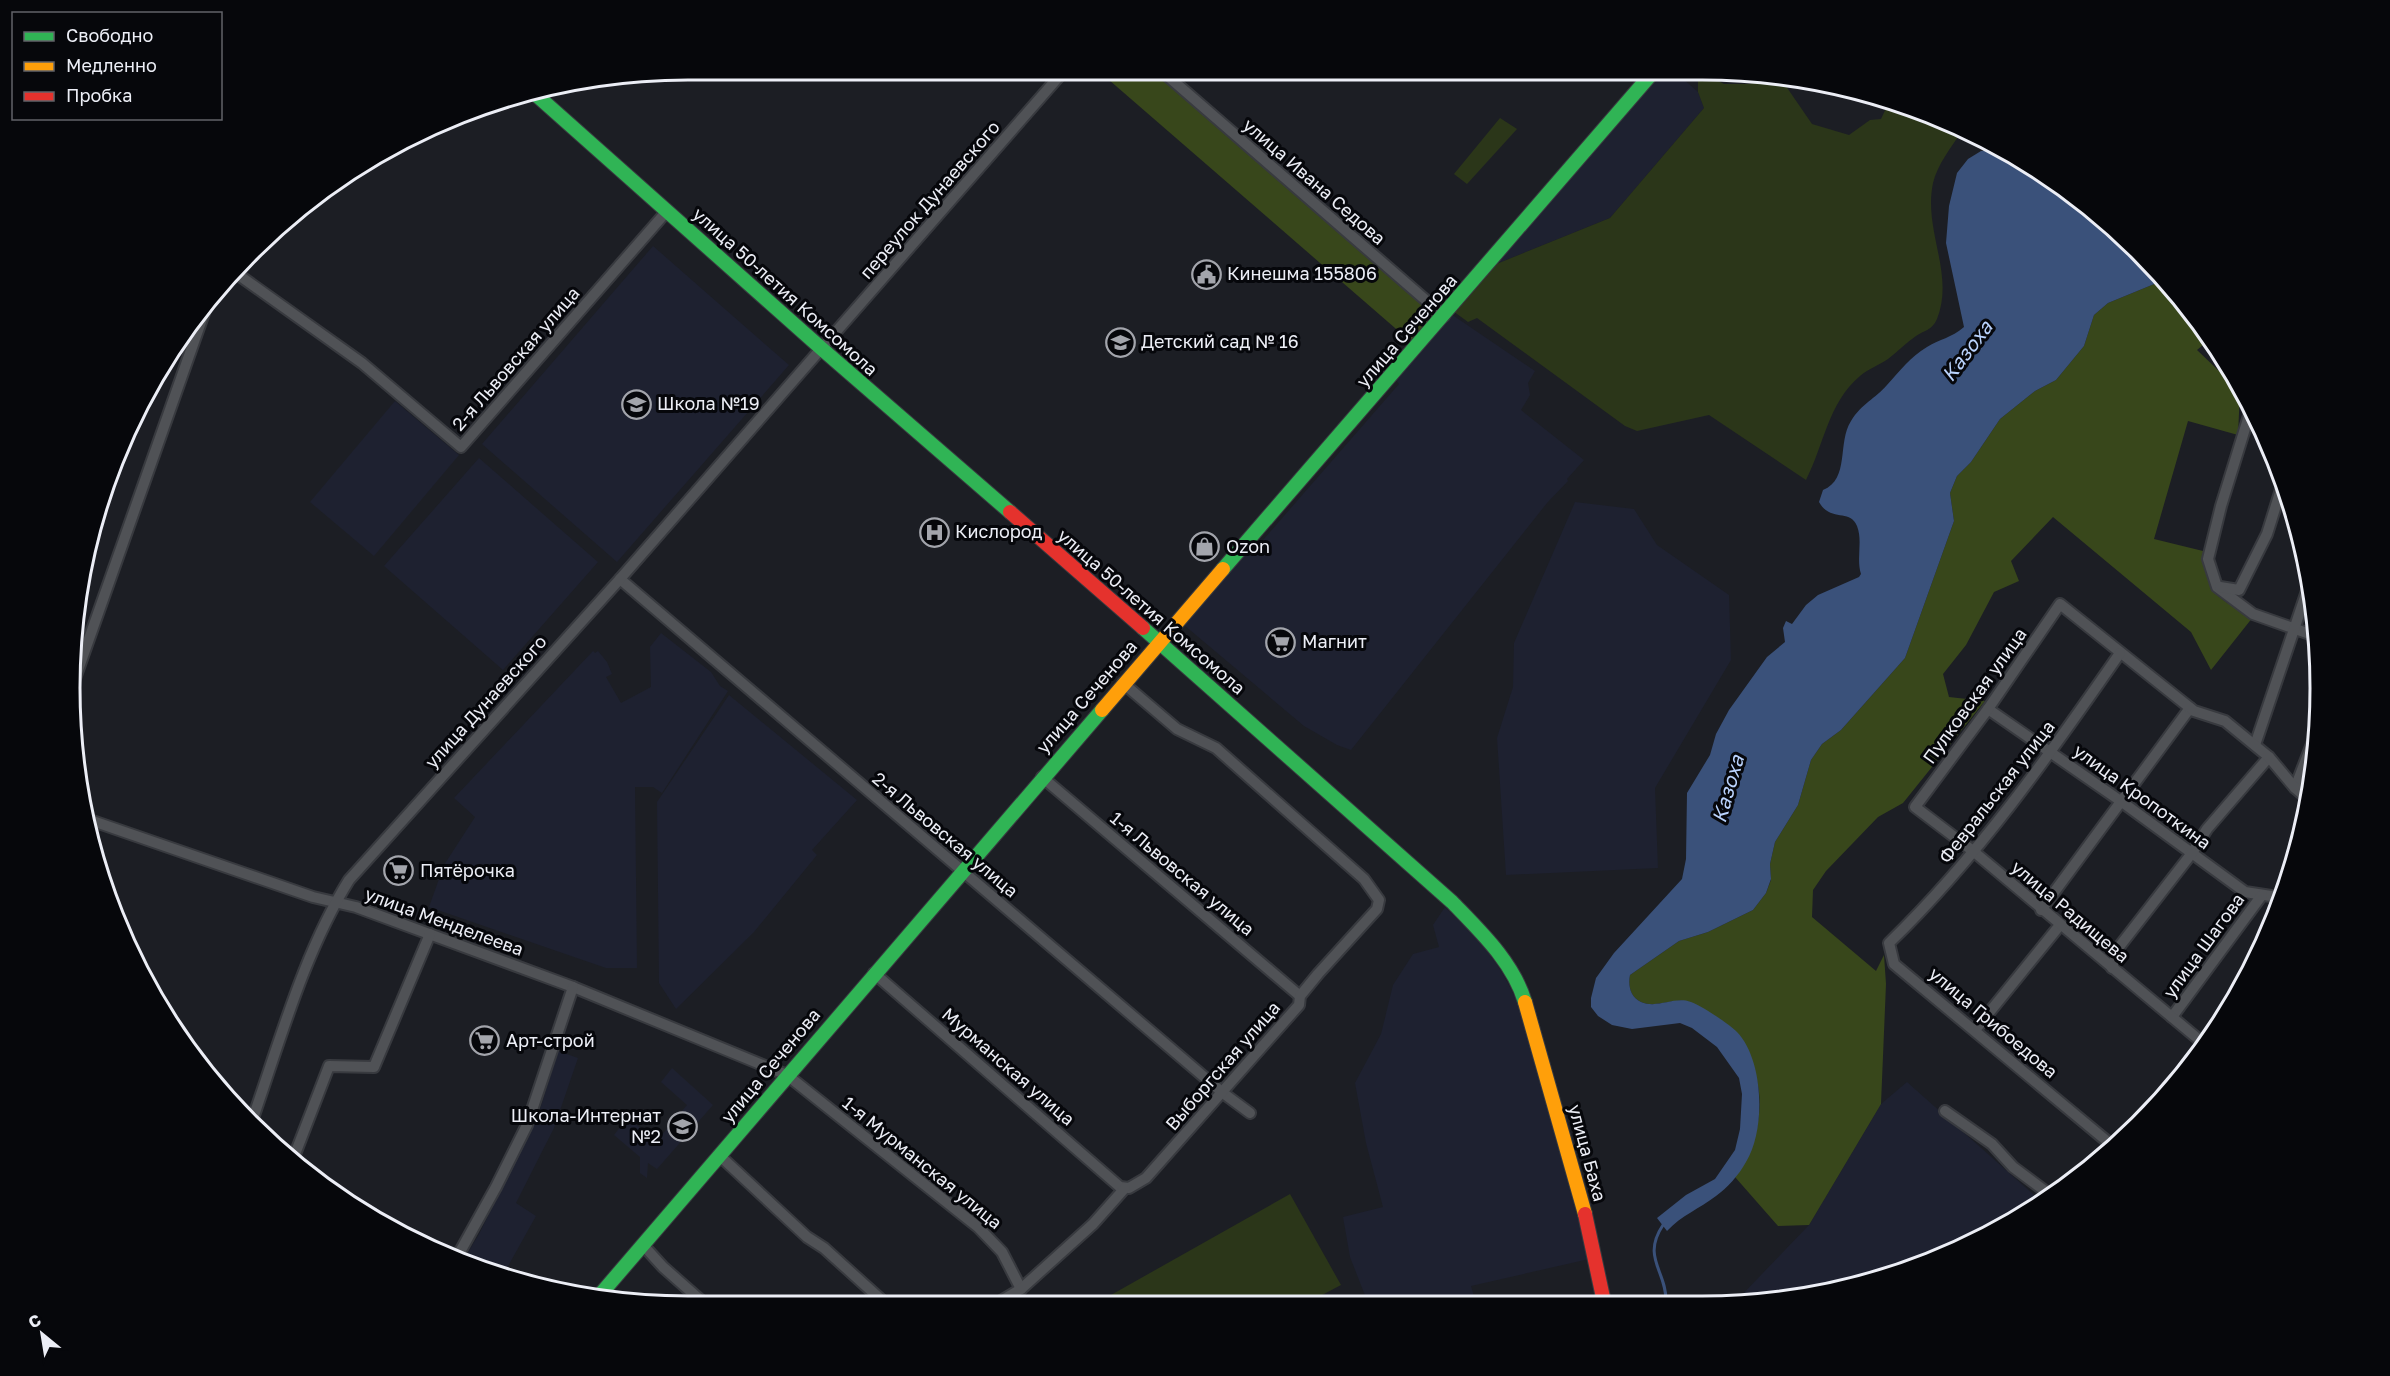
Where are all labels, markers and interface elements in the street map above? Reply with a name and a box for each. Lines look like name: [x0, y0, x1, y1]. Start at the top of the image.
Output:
legend: [12, 12, 222, 120]
text: Свободно: [66, 24, 153, 46]
text: Медленно: [66, 54, 157, 76]
text: Пробка: [66, 84, 132, 106]
street label: улица Ивана Седова: [1239, 113, 1390, 249]
street label: переулок Дунаевского: [855, 116, 1004, 283]
street label: улица 50-летия Комсомола: [689, 202, 883, 380]
public building icon: Кинешма 155806: [1190, 258, 1222, 290]
place label: Кинешма 155806: [1227, 262, 1377, 284]
street label: улица Сеченова: [1351, 269, 1461, 391]
street label: 2-я Львовская улица: [447, 282, 584, 435]
water label: Казоха: [1936, 315, 1997, 385]
school or university icon: Детский сад № 16: [1104, 326, 1136, 358]
place label: Детский сад № 16: [1141, 330, 1299, 352]
school or university icon: Школа №19: [620, 388, 652, 420]
place label: Школа №19: [657, 392, 760, 414]
hospital icon: Кислород: [918, 516, 950, 548]
place label: Кислород: [955, 520, 1042, 542]
street label: улица 50-летия Комсомола: [1053, 524, 1250, 699]
shop icon: Ozon: [1189, 531, 1221, 563]
place label: Ozon: [1226, 535, 1270, 557]
street label: Пулковская улица: [1918, 623, 2031, 768]
supermarket icon: Магнит: [1265, 626, 1297, 658]
street label: улица Дунаевского: [420, 630, 551, 772]
place label: Магнит: [1302, 630, 1367, 652]
street label: улица Сеченова: [1031, 635, 1141, 757]
street label: Февральская улица: [1934, 716, 2059, 867]
street label: улица Кропоткина: [2070, 739, 2216, 853]
water label: Казоха: [1706, 751, 1748, 825]
street label: 2-я Львовская улица: [868, 767, 1023, 902]
street label: 1-я Львовская улица: [1106, 806, 1259, 940]
supermarket icon: Пятёрочка: [383, 855, 415, 887]
street label: улица Радищева: [2007, 856, 2134, 967]
place label: Пятёрочка: [420, 859, 515, 881]
street label: улица Менделеева: [362, 882, 527, 960]
street label: улица Шагова: [2158, 889, 2249, 1002]
street label: улица Грибоедова: [1925, 962, 2062, 1082]
street label: Выборгская улица: [1160, 996, 1284, 1134]
street label: Мурманская улица: [938, 1003, 1079, 1130]
street label: улица Сеченова: [716, 1004, 824, 1127]
supermarket icon: Арт-строй: [469, 1025, 501, 1057]
place label: Арт-строй: [506, 1029, 595, 1051]
street label: 1-я Мурманская улица: [838, 1091, 1007, 1233]
street label: улица Баха: [1564, 1102, 1611, 1204]
place label: Школа-Интернат №2: [511, 1104, 661, 1147]
school or university icon: Школа-Интернат №2: [666, 1110, 698, 1142]
north arrow: [12, 1304, 72, 1364]
text: С: [25, 1310, 44, 1333]

